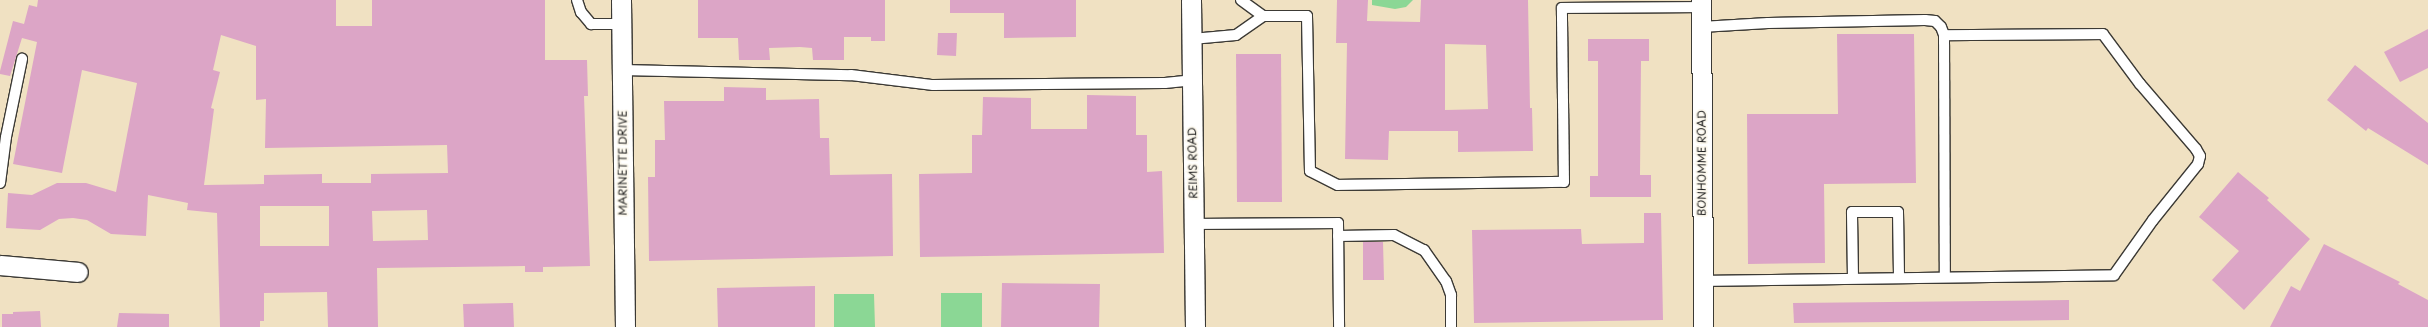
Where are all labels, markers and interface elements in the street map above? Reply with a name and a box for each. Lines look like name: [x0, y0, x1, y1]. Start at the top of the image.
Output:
street label: MARINETTE DRIVE: [616, 110, 630, 216]
street label: BONHOMME ROAD: [1695, 110, 1709, 216]
street label: REIMS ROAD: [1186, 127, 1200, 199]

